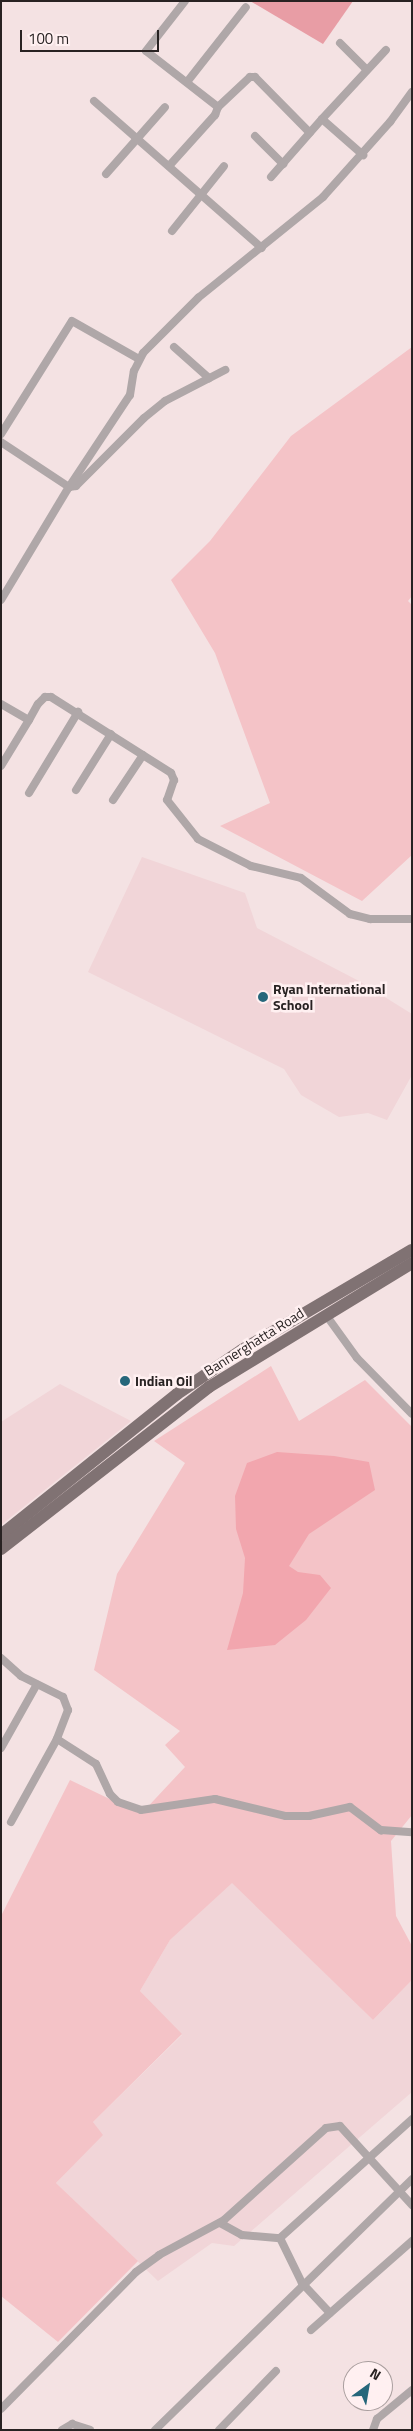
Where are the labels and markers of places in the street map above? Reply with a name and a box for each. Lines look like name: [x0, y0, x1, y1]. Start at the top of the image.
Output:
place label: Ryan International School: [273, 981, 385, 1014]
marker: Ryan International School: [257, 991, 269, 1003]
place label: Indian Oil: [135, 1373, 193, 1389]
marker: Indian Oil: [119, 1375, 131, 1387]

